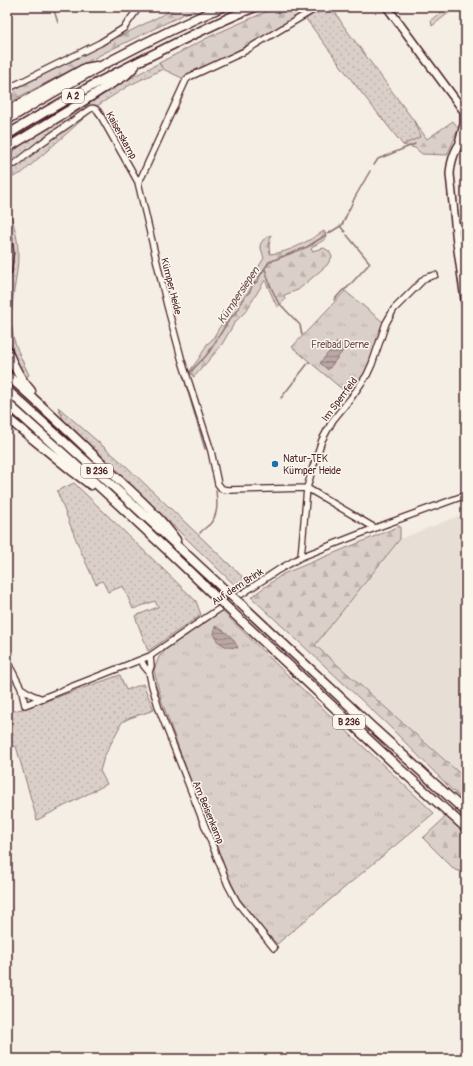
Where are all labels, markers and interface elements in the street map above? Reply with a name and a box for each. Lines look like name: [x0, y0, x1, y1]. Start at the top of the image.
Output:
road number: A 2: [62, 89, 84, 103]
street label: Kaiserskamp: [103, 110, 139, 162]
street label: Kümper Heide: [158, 257, 184, 316]
water label: Kümpersiepen: [215, 264, 263, 326]
park label: Freibad Derne: [311, 339, 369, 351]
street label: Im Sperrfeld: [319, 375, 360, 424]
place label: Natur-TEK Kümper Heide: [283, 453, 341, 477]
marker: Natur-TEK Kümper Heide: [270, 459, 280, 469]
road number: B 236: [81, 464, 113, 478]
street label: Auf dem Brink: [210, 565, 266, 608]
road number: B 236: [333, 715, 365, 729]
street label: Am Beisenkamp: [190, 779, 226, 846]

